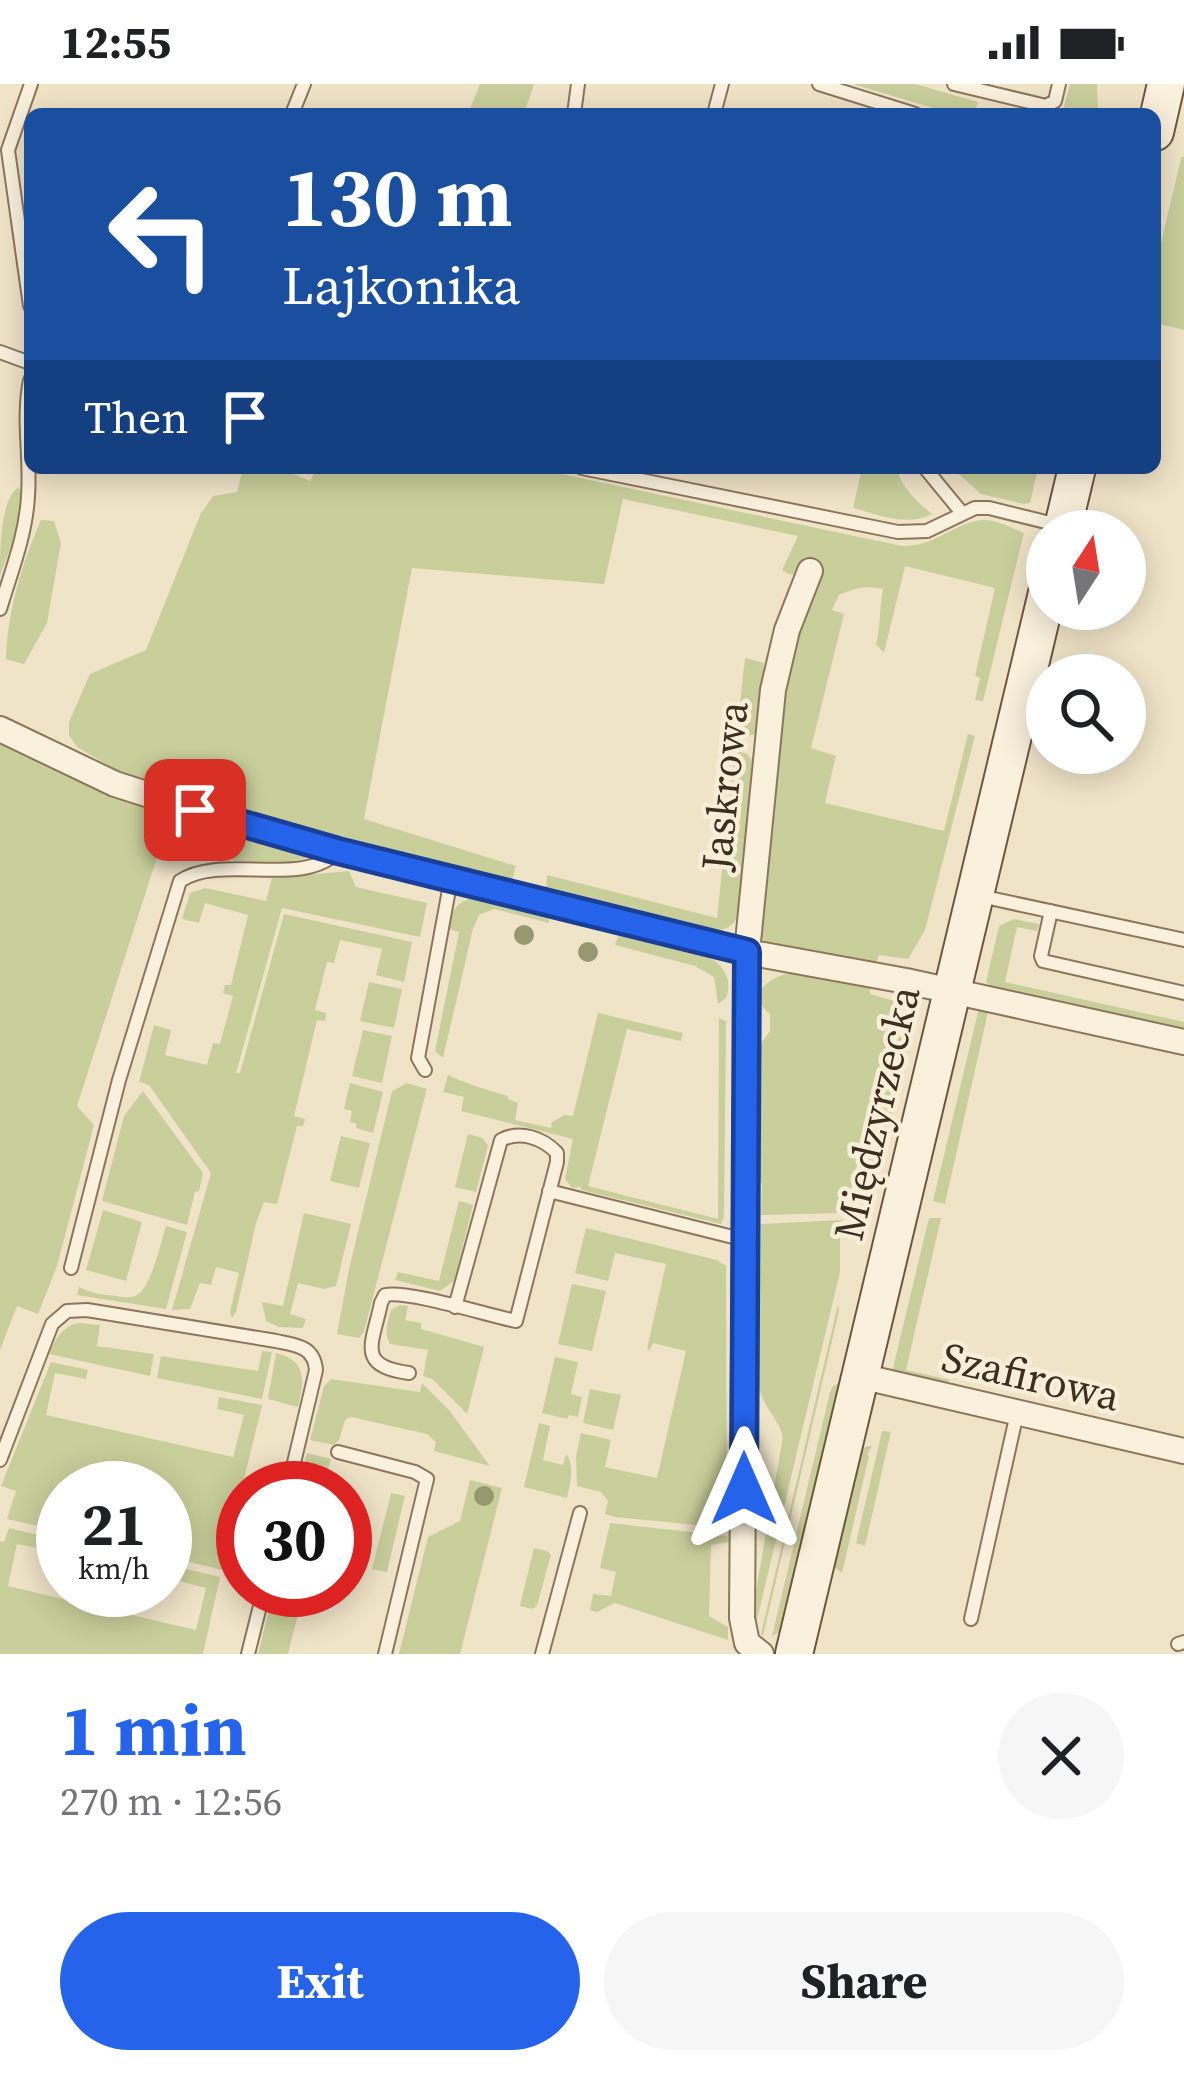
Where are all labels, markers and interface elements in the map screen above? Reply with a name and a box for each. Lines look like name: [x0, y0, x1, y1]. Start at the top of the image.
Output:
text: 12:55: [60, 11, 171, 73]
text: 130 m: [282, 139, 513, 254]
icon: left: [84, 156, 240, 312]
text: Lajkonika: [282, 248, 521, 322]
icon: arrive: [212, 384, 278, 450]
text: Then: [84, 386, 188, 448]
north arrow: [1026, 510, 1146, 630]
map controls: [1026, 510, 1146, 774]
button: search: [1026, 654, 1146, 774]
street label: Jaskrowa: [686, 698, 762, 875]
pin: [144, 759, 246, 861]
icon: arrive: [162, 777, 228, 843]
street label: Międzyrzecka: [819, 980, 934, 1246]
street label: Szafirowa: [936, 1327, 1126, 1425]
position arrow: [681, 1426, 807, 1552]
speed limit sign: 30: [216, 1461, 372, 1617]
text: 21: [81, 1483, 147, 1565]
text: km/h: [78, 1548, 150, 1589]
text: 1 min: [60, 1680, 247, 1779]
button: close: [998, 1693, 1124, 1819]
text: 270 m · 12:56: [60, 1775, 282, 1828]
button: Exit: [60, 1912, 580, 2050]
button: Share: [604, 1912, 1124, 2050]

